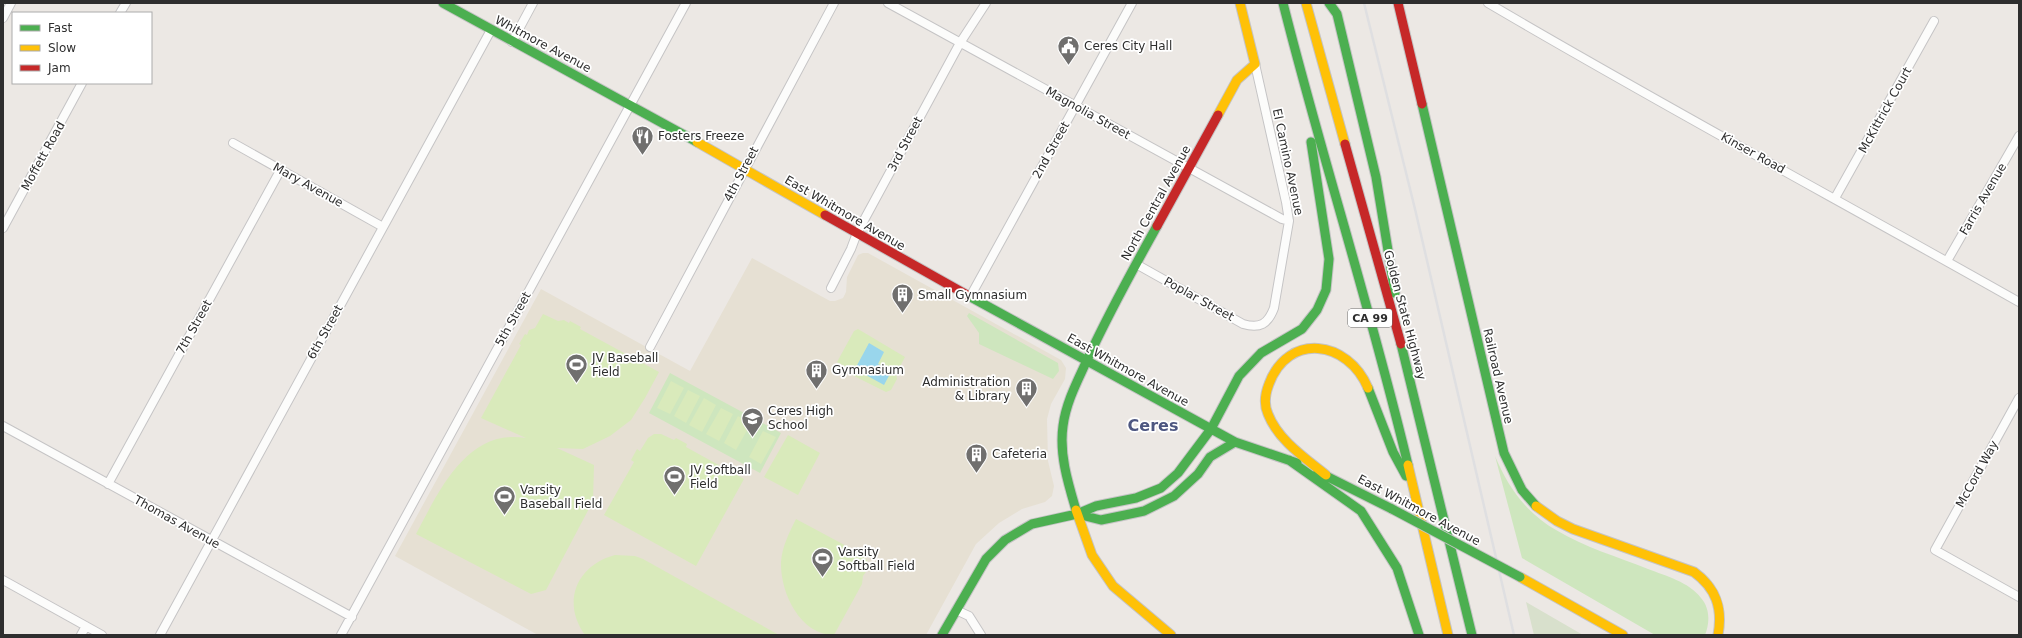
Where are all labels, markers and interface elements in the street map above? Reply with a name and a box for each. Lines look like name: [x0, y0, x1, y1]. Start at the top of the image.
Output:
legend: [12, 12, 152, 84]
street label: Whitmore Avenue: [492, 13, 594, 75]
text: Fast: [48, 21, 72, 35]
public building icon: Ceres City Hall: [1055, 33, 1081, 66]
place label: Ceres City Hall: [1084, 39, 1172, 53]
text: Slow: [48, 41, 76, 55]
text: Jam: [47, 61, 71, 75]
street label: McKittrick Court: [1856, 64, 1915, 155]
street label: Magnolia Street: [1043, 84, 1133, 142]
street label: El Camino Avenue: [1270, 107, 1306, 217]
street label: 3rd Street: [885, 114, 925, 174]
street label: Moffett Road: [18, 119, 68, 193]
street label: 2nd Street: [1030, 119, 1073, 181]
restaurant icon: Fosters Freeze: [630, 123, 656, 156]
place label: Fosters Freeze: [658, 129, 744, 143]
street label: Kinser Road: [1718, 130, 1788, 176]
street label: North Central Avenue: [1118, 143, 1194, 263]
street label: 4th Street: [721, 144, 761, 204]
street label: Mary Avenue: [270, 160, 346, 210]
street label: Farris Avenue: [1957, 161, 2009, 237]
street label: East Whitmore Avenue: [782, 173, 908, 253]
street label: Golden State Highway: [1381, 249, 1429, 381]
street label: Poplar Street: [1162, 274, 1237, 324]
building icon: Small Gymnasium: [890, 282, 916, 315]
place label: Small Gymnasium: [918, 288, 1027, 302]
street label: 5th Street: [492, 289, 534, 349]
street label: 7th Street: [173, 297, 215, 357]
street label: 6th Street: [304, 302, 346, 362]
road number: CA 99: [1348, 309, 1392, 327]
street label: Railroad Avenue: [1480, 327, 1516, 425]
street label: East Whitmore Avenue: [1065, 331, 1191, 409]
place label: JV Baseball Field: [591, 351, 658, 379]
sports icon: JV Baseball Field: [563, 352, 589, 385]
building icon: Gymnasium: [803, 357, 829, 390]
place label: Gymnasium: [832, 363, 904, 377]
place label: Administration & Library: [922, 375, 1010, 403]
building icon: Administration & Library: [1013, 376, 1039, 409]
place label: Ceres High School: [768, 404, 833, 432]
school or university icon: Ceres High School: [740, 405, 766, 438]
district label: Ceres: [1128, 416, 1178, 435]
street label: McCord Way: [1953, 438, 2001, 510]
building icon: Cafeteria: [963, 441, 989, 474]
place label: Cafeteria: [992, 447, 1047, 461]
place label: JV Softball Field: [689, 463, 751, 491]
sports icon: JV Softball Field: [661, 464, 687, 497]
street label: East Whitmore Avenue: [1355, 472, 1483, 548]
place label: Varsity Baseball Field: [520, 483, 602, 511]
sports icon: Varsity Baseball Field: [492, 484, 518, 517]
street label: Thomas Avenue: [131, 492, 222, 551]
place label: Varsity Softball Field: [838, 545, 915, 573]
sports icon: Varsity Softball Field: [810, 546, 836, 579]

